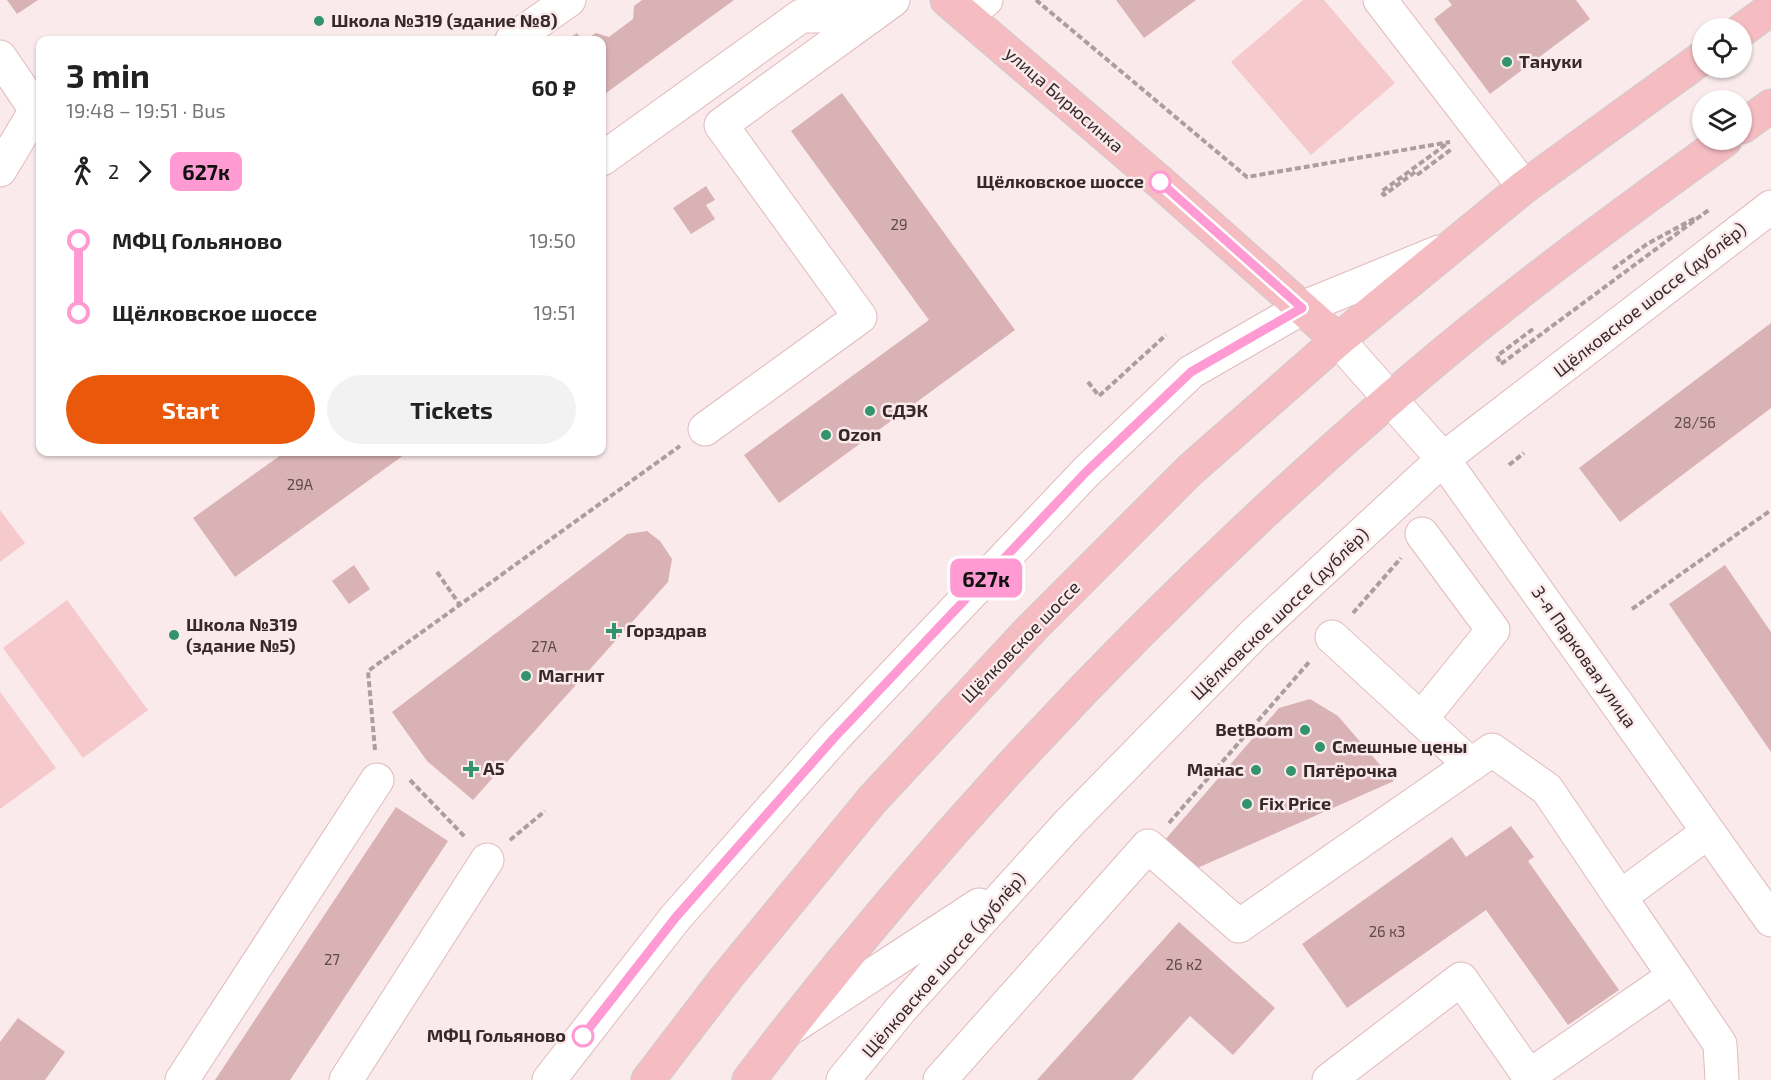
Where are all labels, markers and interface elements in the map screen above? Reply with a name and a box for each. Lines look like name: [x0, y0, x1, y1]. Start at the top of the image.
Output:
place label: Школа №319 (здание №8): [331, 9, 558, 31]
marker: Школа №319 (здание №8): [312, 14, 326, 28]
map controls: [1692, 18, 1752, 150]
button: locate: [1692, 18, 1752, 78]
street label: улица Бирюсинка: [1001, 42, 1128, 157]
place label: Тануки: [1519, 50, 1582, 72]
text: 3 min: [66, 55, 150, 95]
marker: Тануки: [1500, 55, 1514, 69]
text: 60 ₽: [531, 74, 576, 100]
button: layers: [1692, 90, 1752, 150]
text: 19:48 – 19:51 · Bus: [66, 98, 226, 122]
icon: walk: [66, 155, 99, 188]
icon: forward: [128, 155, 161, 188]
text: 2: [108, 159, 119, 183]
text: 627к: [182, 159, 230, 184]
place label: Щёлковское шоссе: [976, 170, 1144, 192]
marker: Щёлковское шоссе: [1149, 171, 1171, 193]
house number: 29: [890, 215, 908, 233]
street label: Щёлковское шоссе (дублёр): [1549, 217, 1750, 381]
text: МФЦ Гольяново: [112, 227, 282, 253]
text: 19:50: [529, 228, 576, 252]
text: Щёлковское шоссе: [112, 299, 317, 325]
text: 19:51: [533, 300, 576, 324]
button: Start: [66, 375, 315, 444]
button: Tickets: [327, 375, 576, 444]
place label: СДЭК: [882, 399, 929, 421]
marker: СДЭК: [863, 404, 877, 418]
house number: 28/56: [1674, 413, 1716, 431]
place label: Ozon: [838, 423, 881, 445]
marker: Ozon: [819, 428, 833, 442]
house number: 29А: [287, 475, 314, 493]
street label: Щёлковское шоссе (дублёр): [1186, 522, 1373, 704]
line badge: 627к: [944, 558, 1028, 598]
text: 627к: [962, 566, 1010, 591]
street label: Щёлковское шоссе: [956, 576, 1084, 707]
street label: 3-я Парковая улица: [1528, 581, 1642, 732]
place label: Школа №319 (здание №5): [186, 613, 298, 656]
place label: Горздрав: [626, 619, 707, 641]
marker: Горздрав: [607, 624, 621, 638]
marker: Школа №319 (здание №5): [167, 628, 181, 642]
house number: 27А: [531, 637, 557, 655]
place label: Магнит: [538, 664, 604, 686]
marker: Магнит: [519, 669, 533, 683]
place label: BetBoom: [1215, 718, 1293, 740]
marker: BetBoom: [1298, 723, 1312, 737]
place label: Смешные цены: [1332, 735, 1467, 757]
marker: Смешные цены: [1313, 740, 1327, 754]
place label: А5: [483, 757, 505, 779]
place label: Манас: [1187, 758, 1244, 780]
place label: Пятёрочка: [1303, 759, 1397, 781]
marker: А5: [464, 762, 478, 776]
marker: Манас: [1249, 763, 1263, 777]
marker: Пятёрочка: [1284, 764, 1298, 778]
place label: Fix Price: [1259, 792, 1331, 814]
marker: Fix Price: [1240, 797, 1254, 811]
street label: Щёлковское шоссе (дублёр): [857, 867, 1030, 1062]
house number: 26 к3: [1369, 922, 1405, 940]
house number: 27: [324, 950, 340, 968]
house number: 26 к2: [1166, 955, 1202, 973]
place label: МФЦ Гольяново: [427, 1024, 566, 1046]
marker: МФЦ Гольяново: [572, 1025, 594, 1047]

